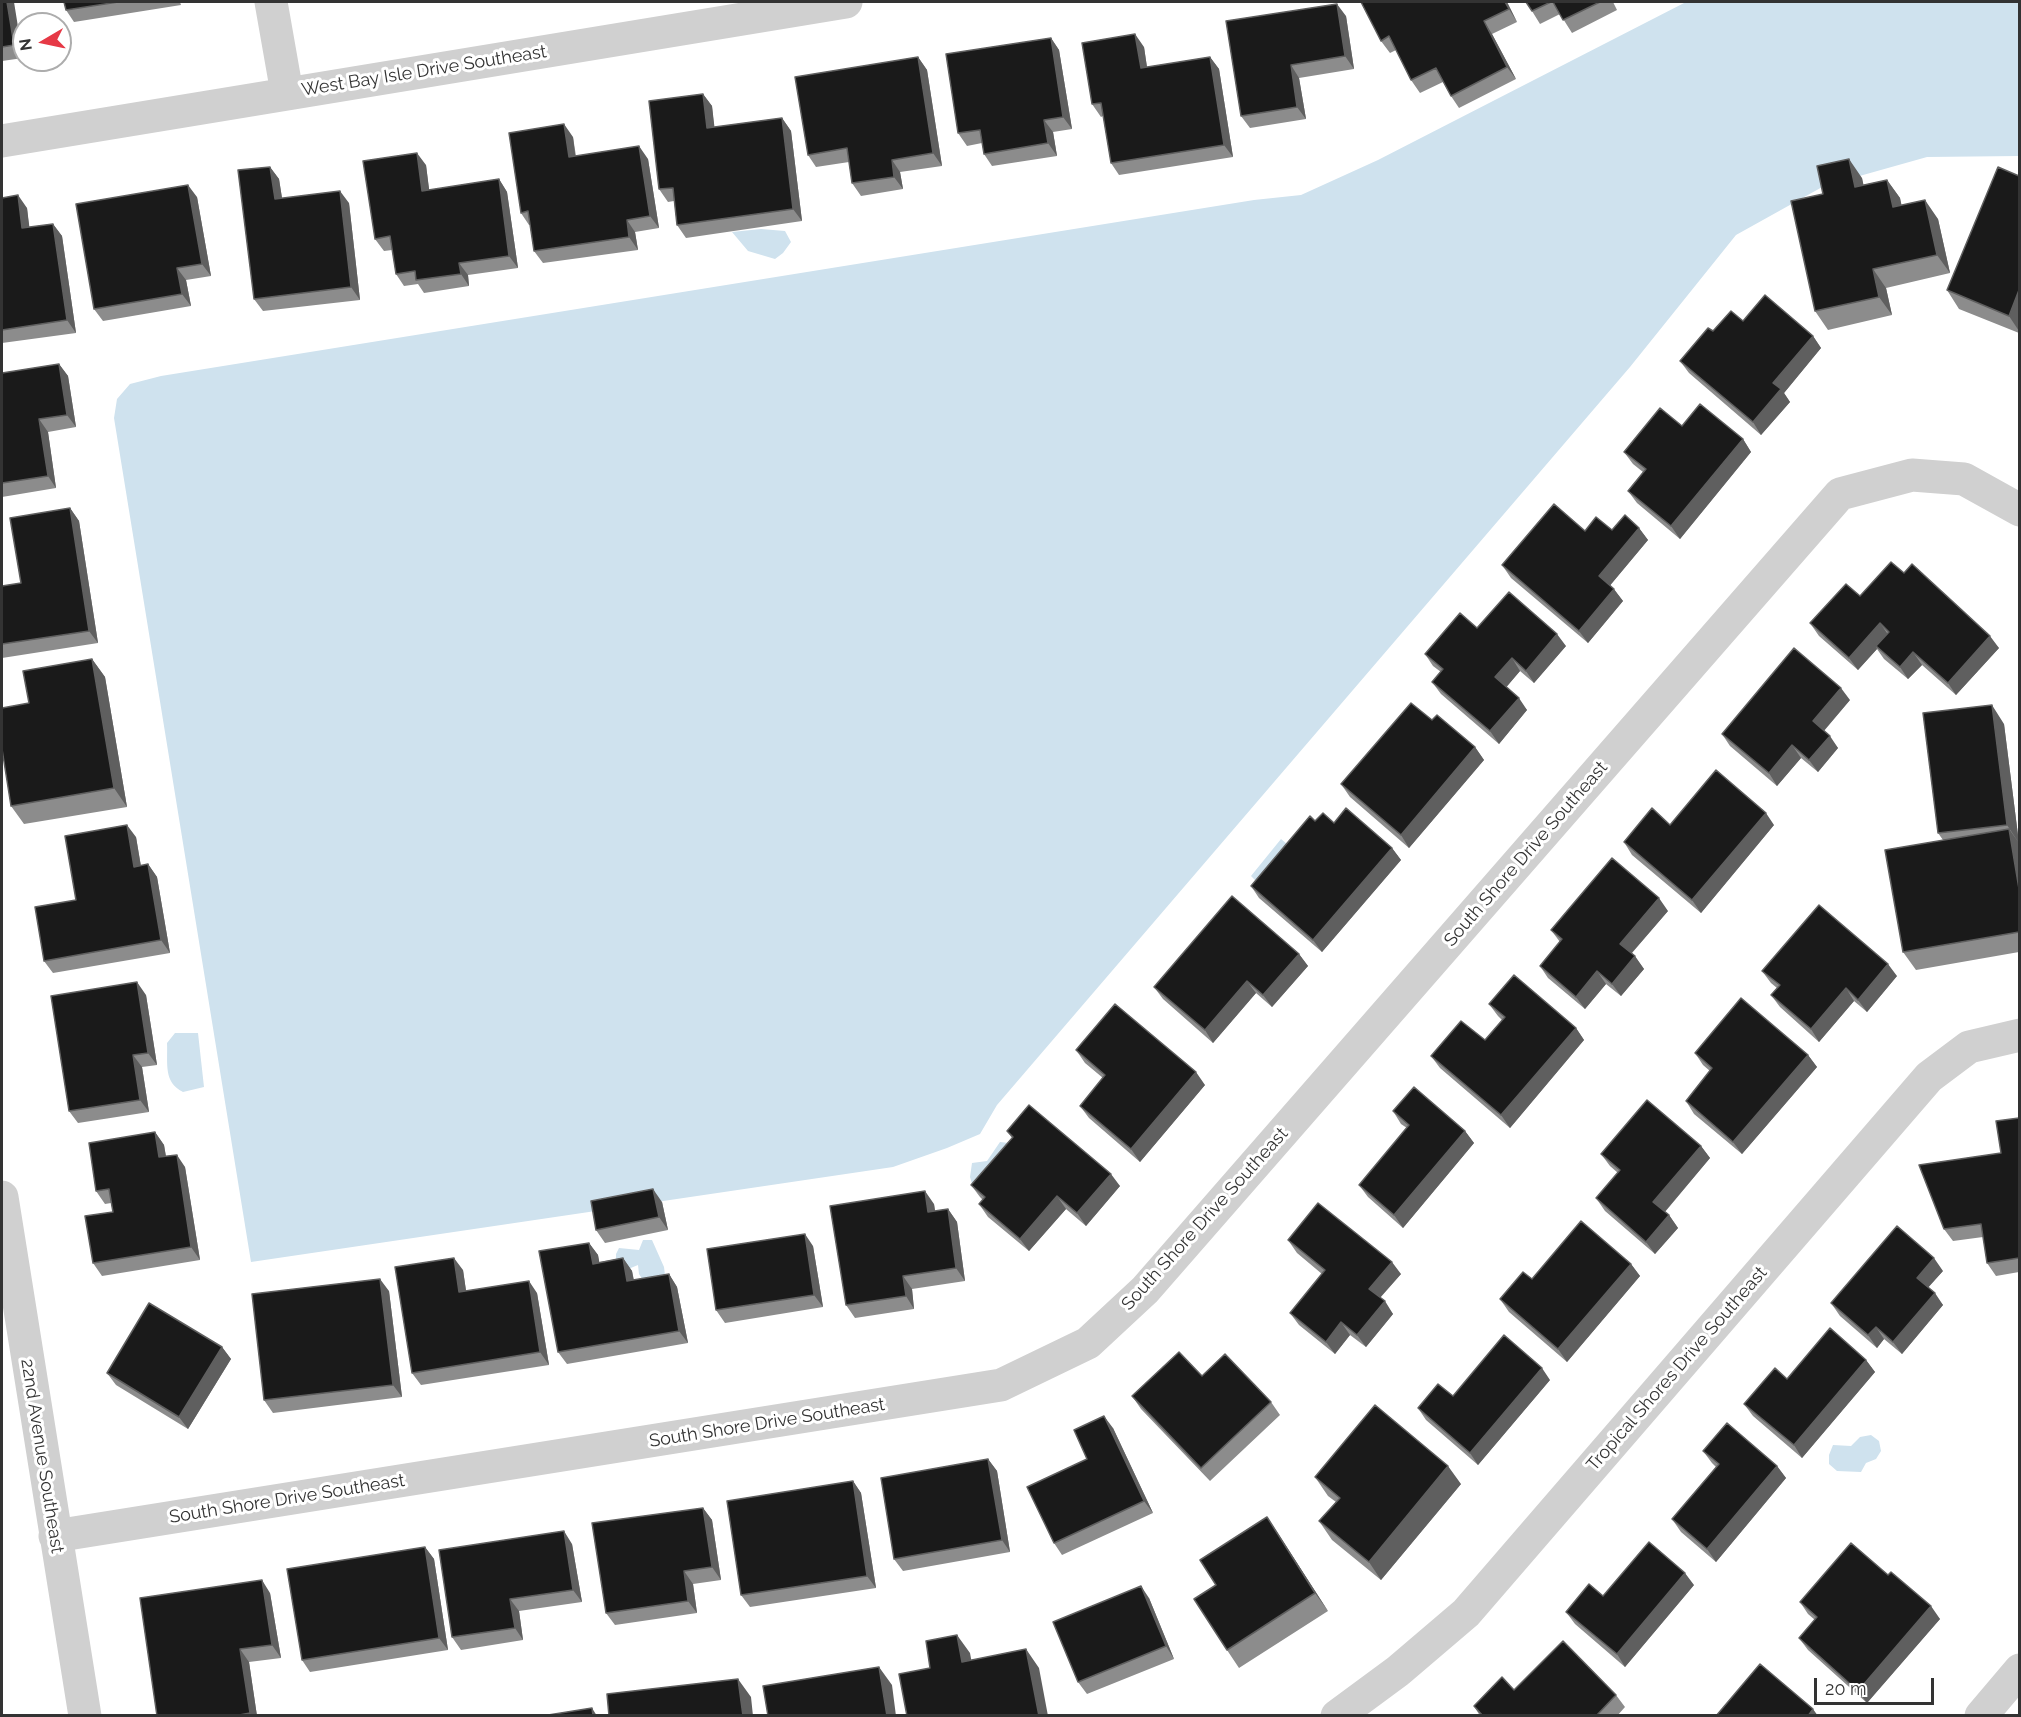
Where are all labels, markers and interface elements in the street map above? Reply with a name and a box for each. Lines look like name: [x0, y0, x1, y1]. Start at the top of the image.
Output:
north arrow: [12, 12, 72, 72]
text: N: [15, 37, 36, 52]
street label: West Bay Isle Drive Southeast: [300, 41, 548, 101]
street label: South Shore Drive Southeast: [1440, 757, 1612, 951]
street label: South Shore Drive Southeast: [1117, 1123, 1293, 1315]
street label: Tropical Shores Drive Southeast: [1582, 1262, 1772, 1476]
street label: 22nd Avenue Southeast: [16, 1357, 68, 1555]
street label: South Shore Drive Southeast: [648, 1394, 886, 1452]
street label: South Shore Drive Southeast: [168, 1470, 406, 1528]
scale bar: [1817, 1666, 1937, 1704]
text: 20 m: [1825, 1678, 1867, 1699]

